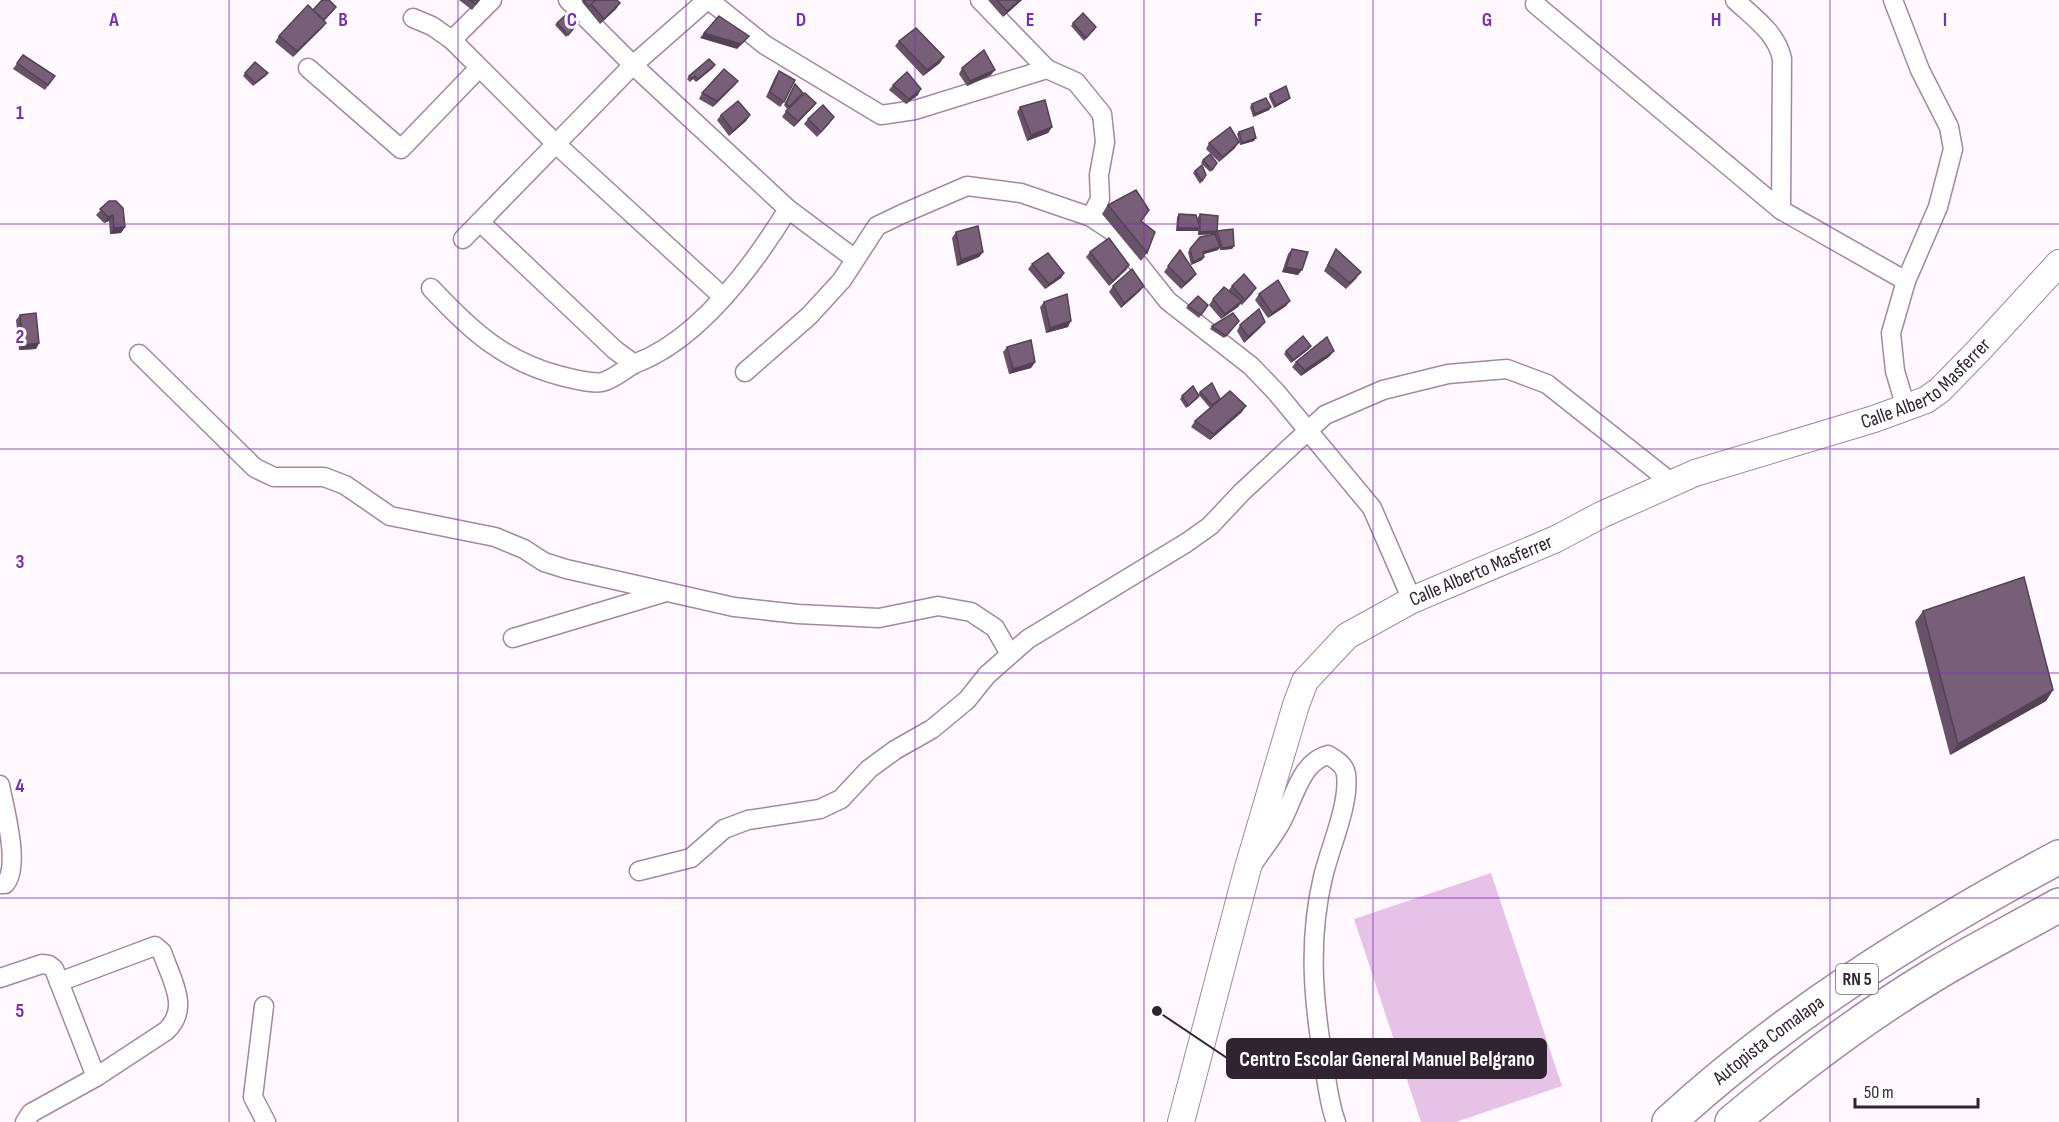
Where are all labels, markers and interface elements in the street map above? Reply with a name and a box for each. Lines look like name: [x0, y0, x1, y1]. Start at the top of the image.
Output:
text: A: [108, 8, 119, 32]
text: B: [338, 8, 348, 32]
text: C: [567, 8, 577, 32]
text: D: [796, 8, 806, 32]
text: E: [1026, 8, 1034, 32]
text: F: [1254, 8, 1262, 32]
text: G: [1482, 8, 1492, 32]
text: H: [1711, 8, 1721, 32]
text: I: [1943, 8, 1947, 32]
text: 1: [16, 101, 24, 125]
text: 2: [16, 325, 24, 349]
street label: Calle Alberto Masferrer: [1858, 333, 1996, 434]
street label: Calle Alberto Masferrer: [1406, 530, 1556, 612]
text: 3: [16, 550, 25, 574]
text: 4: [15, 774, 25, 798]
road number: RN 5: [1836, 964, 1878, 994]
street label: Autopista Comalapa: [1708, 990, 1829, 1091]
text: 5: [16, 999, 25, 1023]
callout: Centro Escolar General Manuel Belgrano: [1227, 1039, 1546, 1078]
text: Centro Escolar General Manuel Belgrano: [1239, 1047, 1535, 1072]
scale bar: [1855, 1071, 1978, 1109]
text: 50 m: [1864, 1082, 1894, 1103]

